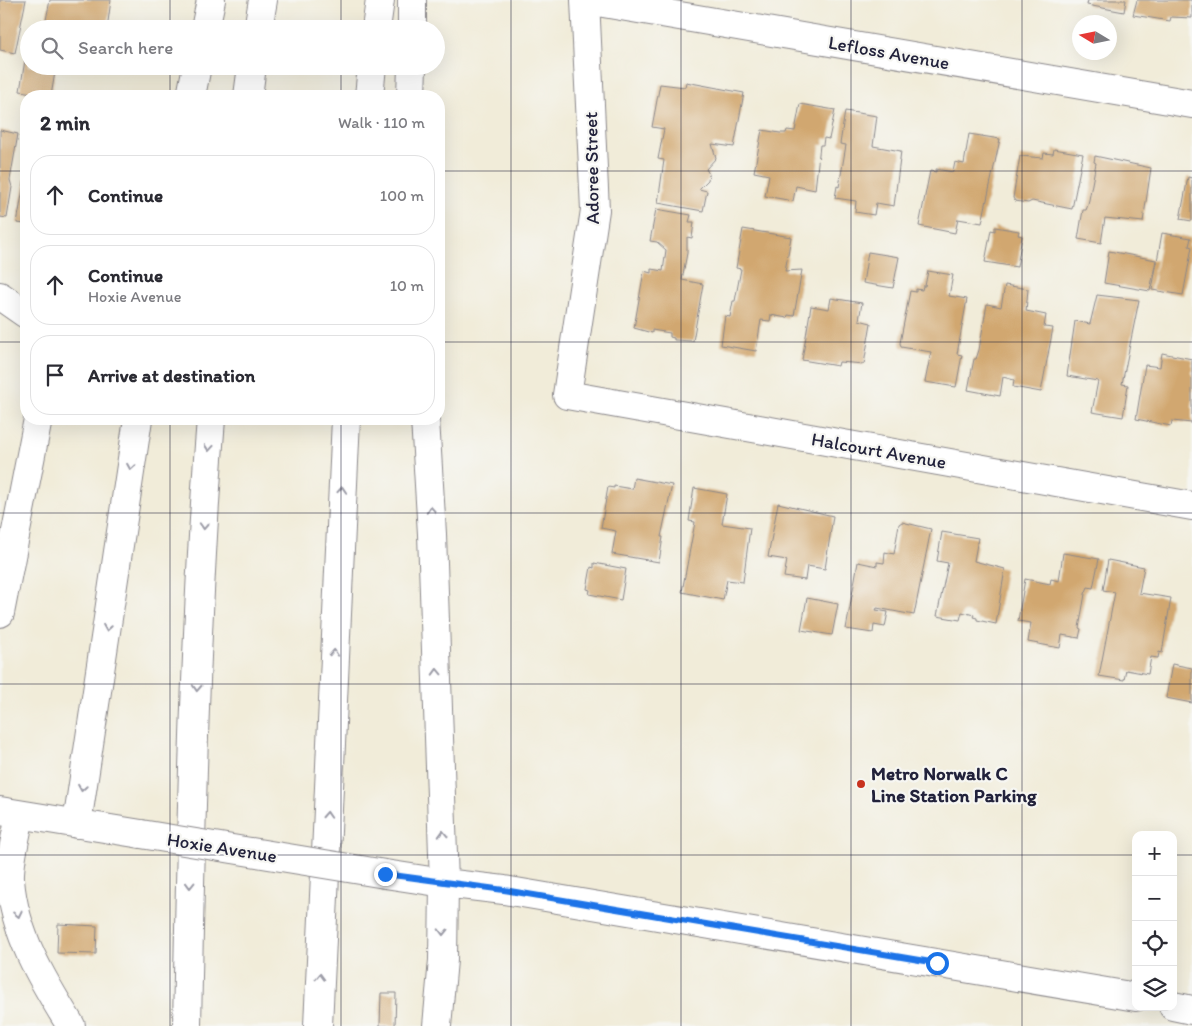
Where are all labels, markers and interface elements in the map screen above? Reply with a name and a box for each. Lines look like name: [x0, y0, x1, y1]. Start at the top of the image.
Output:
north arrow: [1072, 15, 1117, 60]
search box: [20, 20, 445, 75]
street label: Lefloss Avenue: [827, 31, 951, 74]
icon: search: [38, 34, 66, 62]
text: Search here: [78, 36, 173, 59]
text: 2 min: [40, 110, 90, 135]
street label: Adoree Street: [579, 112, 604, 224]
text: Walk · 110 m: [338, 113, 425, 132]
icon: ahead: [41, 181, 69, 209]
text: Continue: [88, 184, 163, 207]
text: 100 m: [380, 186, 424, 205]
text: Continue: [88, 264, 163, 287]
icon: ahead: [41, 271, 69, 299]
text: 10 m: [390, 276, 424, 295]
text: Hoxie Avenue: [88, 287, 181, 306]
icon: arrive: [41, 361, 69, 389]
text: Arrive at destination: [88, 364, 255, 387]
street label: Halcourt Avenue: [810, 427, 948, 474]
one-way arrow: [204, 444, 215, 452]
one-way arrow: [126, 463, 137, 471]
one-way arrow: [337, 486, 348, 494]
one-way arrow: [425, 505, 436, 513]
one-way arrow: [199, 522, 210, 530]
one-way arrow: [102, 623, 112, 632]
one-way arrow: [329, 648, 340, 656]
one-way arrow: [432, 668, 443, 676]
one-way arrow: [192, 684, 203, 692]
place label: Metro Norwalk C Line Station Parking: [871, 762, 1037, 807]
marker: Metro Norwalk C Line Station Parking: [855, 778, 867, 790]
one-way arrow: [78, 784, 88, 793]
one-way arrow: [321, 811, 332, 819]
street label: Hoxie Avenue: [165, 827, 278, 868]
one-way arrow: [438, 830, 448, 838]
map controls: [1132, 831, 1177, 1011]
button: +: [1132, 831, 1177, 876]
route end: [374, 863, 397, 886]
button: −: [1132, 876, 1177, 921]
one-way arrow: [185, 882, 195, 889]
one-way arrow: [12, 910, 22, 919]
button: locate: [1132, 921, 1177, 966]
one-way arrow: [438, 928, 449, 936]
route start: [926, 952, 949, 975]
button: layers: [1132, 966, 1177, 1011]
one-way arrow: [315, 973, 325, 981]

